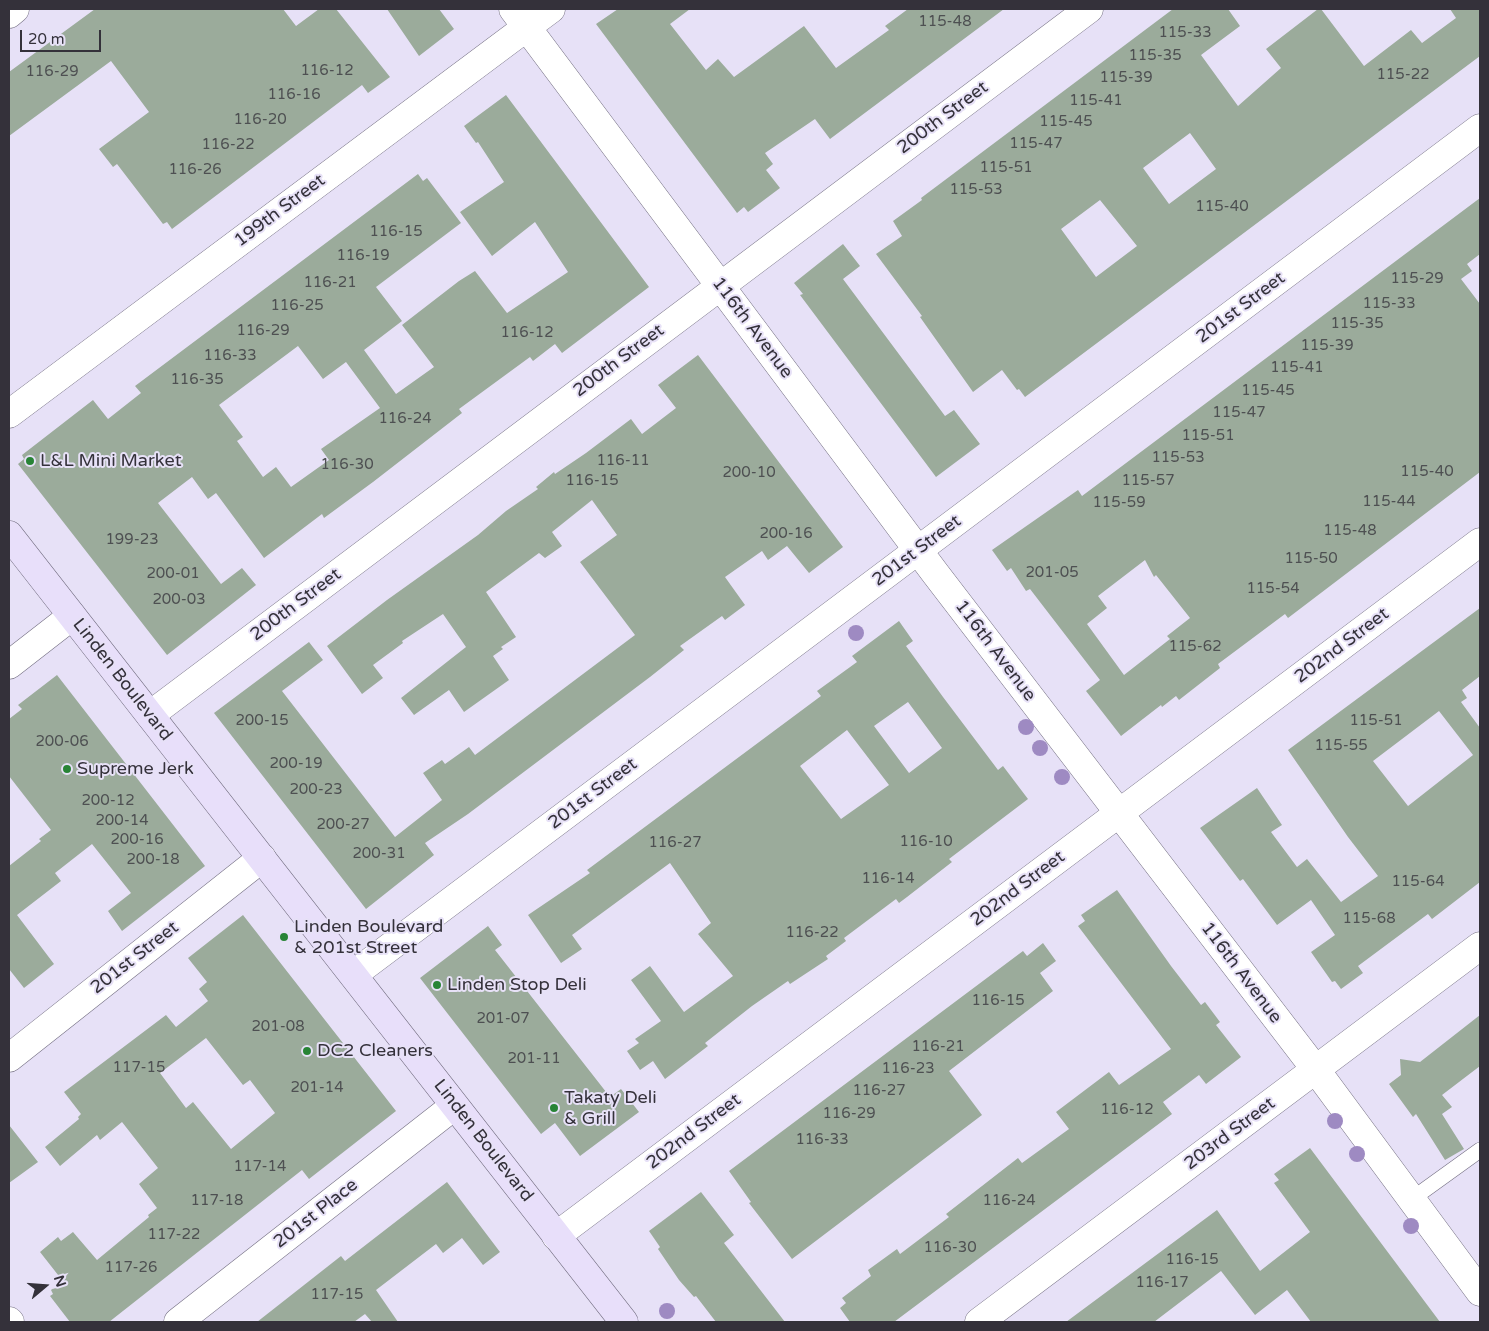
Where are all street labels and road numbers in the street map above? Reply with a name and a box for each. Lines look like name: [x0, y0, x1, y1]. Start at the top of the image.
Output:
street label: 200th Street: [893, 77, 993, 159]
street label: 199th Street: [230, 170, 330, 252]
street label: 201st Street: [1192, 268, 1290, 348]
street label: 116th Avenue: [707, 273, 797, 383]
street label: 200th Street: [569, 320, 669, 402]
street label: 201st Street: [868, 511, 966, 591]
street label: 200th Street: [246, 564, 346, 646]
street label: 116th Avenue: [950, 596, 1040, 706]
street label: 202nd Street: [1291, 604, 1393, 688]
street label: Linden Boulevard: [67, 614, 177, 746]
street label: 201st Street: [544, 754, 642, 834]
street label: 202nd Street: [967, 847, 1069, 931]
street label: 201st Street: [87, 917, 183, 999]
street label: 116th Avenue: [1196, 918, 1286, 1028]
street label: Linden Boulevard: [428, 1075, 538, 1207]
street label: 202nd Street: [643, 1090, 745, 1174]
street label: 203rd Street: [1180, 1093, 1280, 1175]
street label: 201st Place: [270, 1175, 362, 1253]

